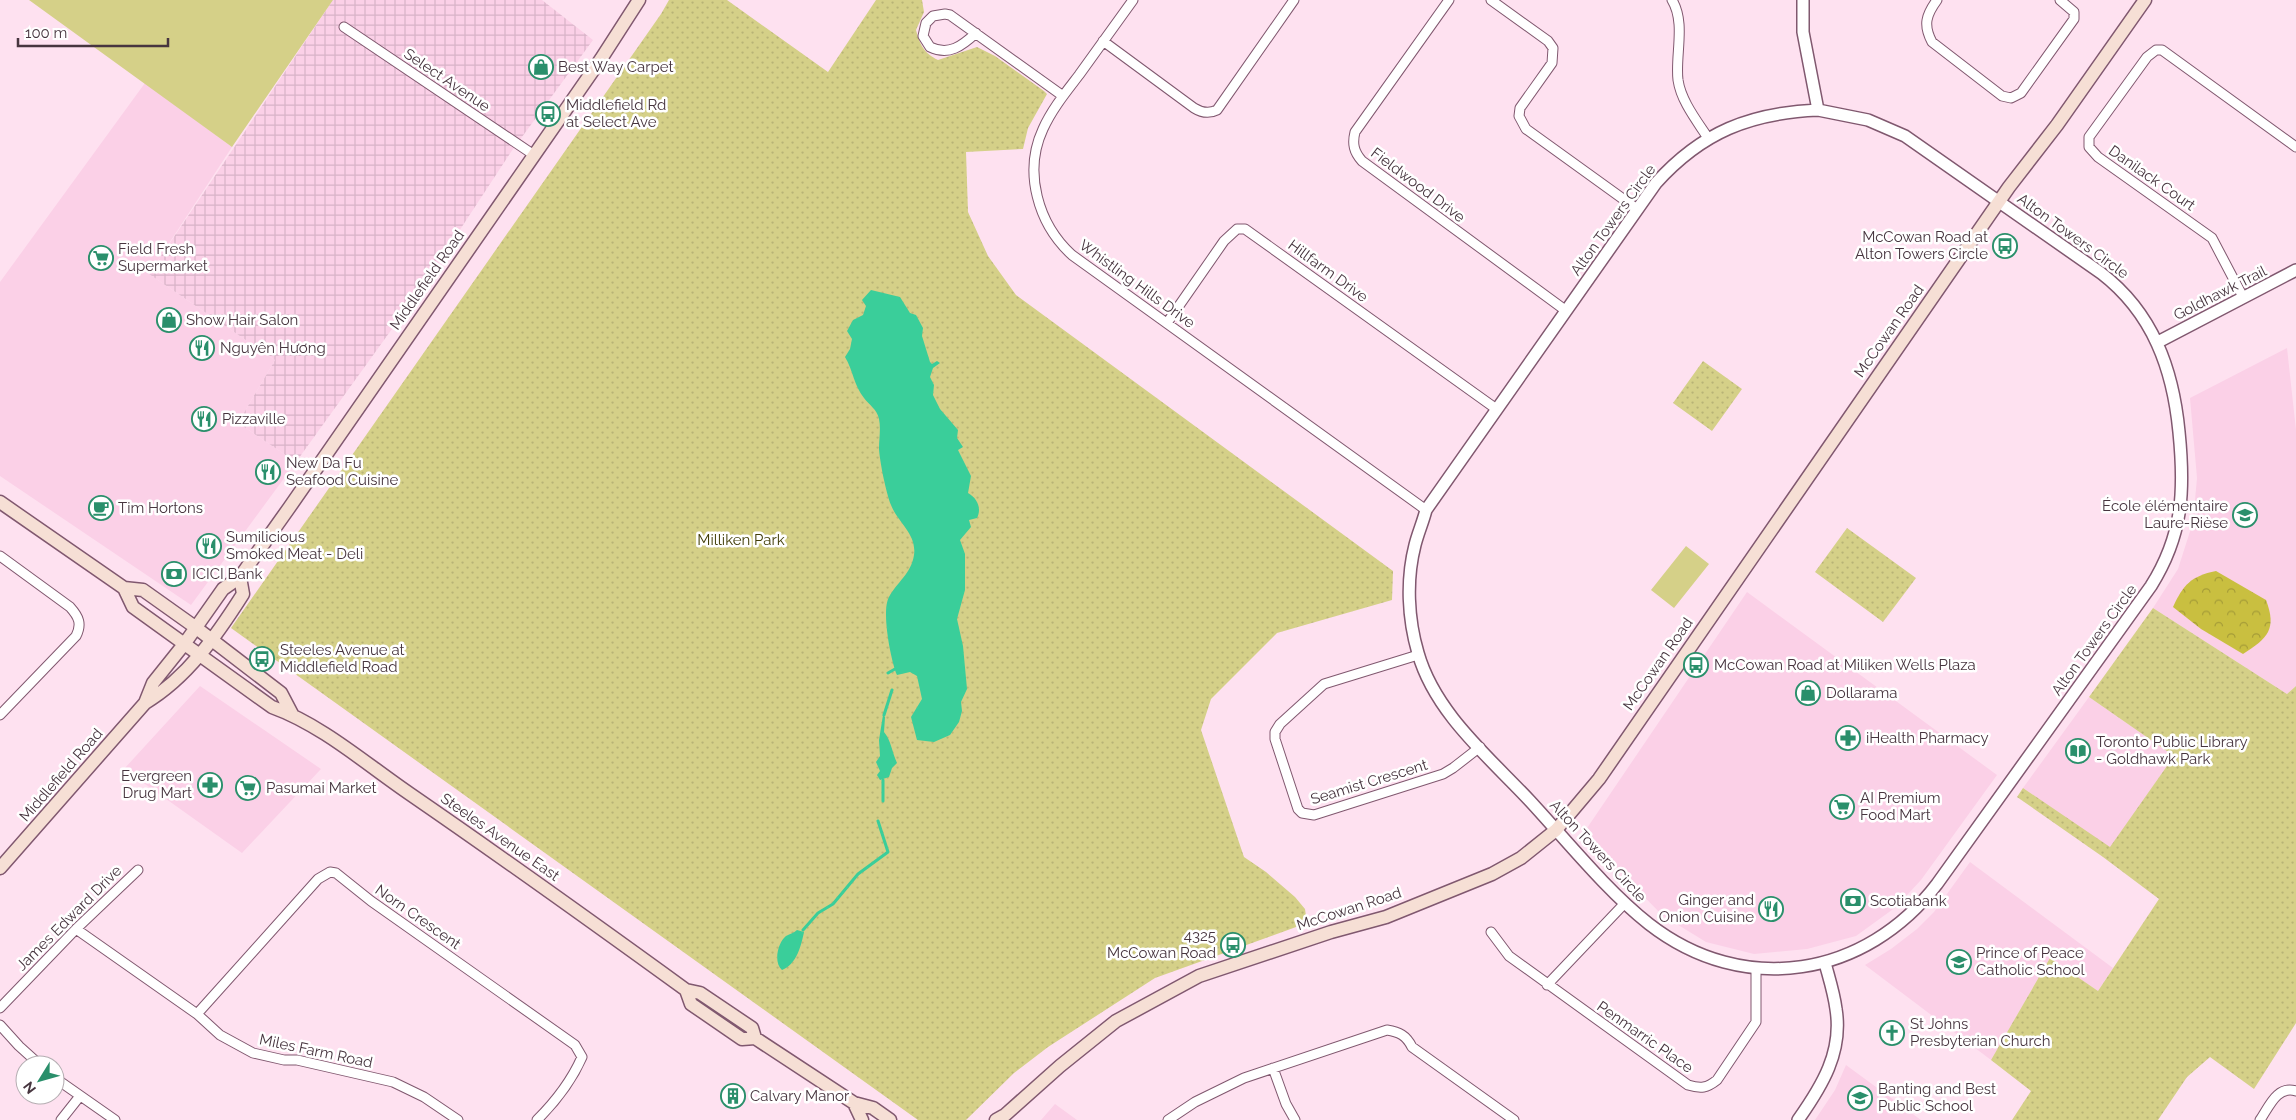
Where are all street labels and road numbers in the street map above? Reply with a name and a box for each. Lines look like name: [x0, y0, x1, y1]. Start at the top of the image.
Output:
street label: Select Avenue: [400, 45, 494, 116]
street label: Danilack Court: [2105, 142, 2199, 214]
street label: Fieldwood Drive: [1367, 144, 1469, 226]
street label: Alton Towers Circle: [1567, 161, 1659, 279]
street label: Alton Towers Circle: [2014, 190, 2132, 282]
street label: Middlefield Road: [386, 227, 468, 333]
street label: Whistling Hills Drive: [1076, 236, 1198, 332]
street label: Hillfarm Drive: [1285, 236, 1372, 306]
street label: Goldhawk Trail: [2171, 261, 2270, 324]
street label: McCowan Road: [1850, 281, 1928, 381]
street label: Alton Towers Circle: [2048, 581, 2140, 699]
street label: McCowan Road: [1619, 614, 1697, 714]
street label: Middlefield Road: [16, 725, 106, 825]
street label: Seamist Crescent: [1308, 756, 1430, 808]
street label: Steeles Avenue East: [437, 789, 563, 885]
street label: Alton Towers Circle: [1546, 796, 1650, 906]
street label: James Edward Drive: [13, 862, 125, 974]
street label: Norn Crescent: [372, 881, 464, 953]
street label: McCowan Road: [1294, 884, 1404, 934]
street label: Penmarric Place: [1594, 997, 1697, 1077]
street label: Miles Farm Road: [258, 1030, 374, 1072]

